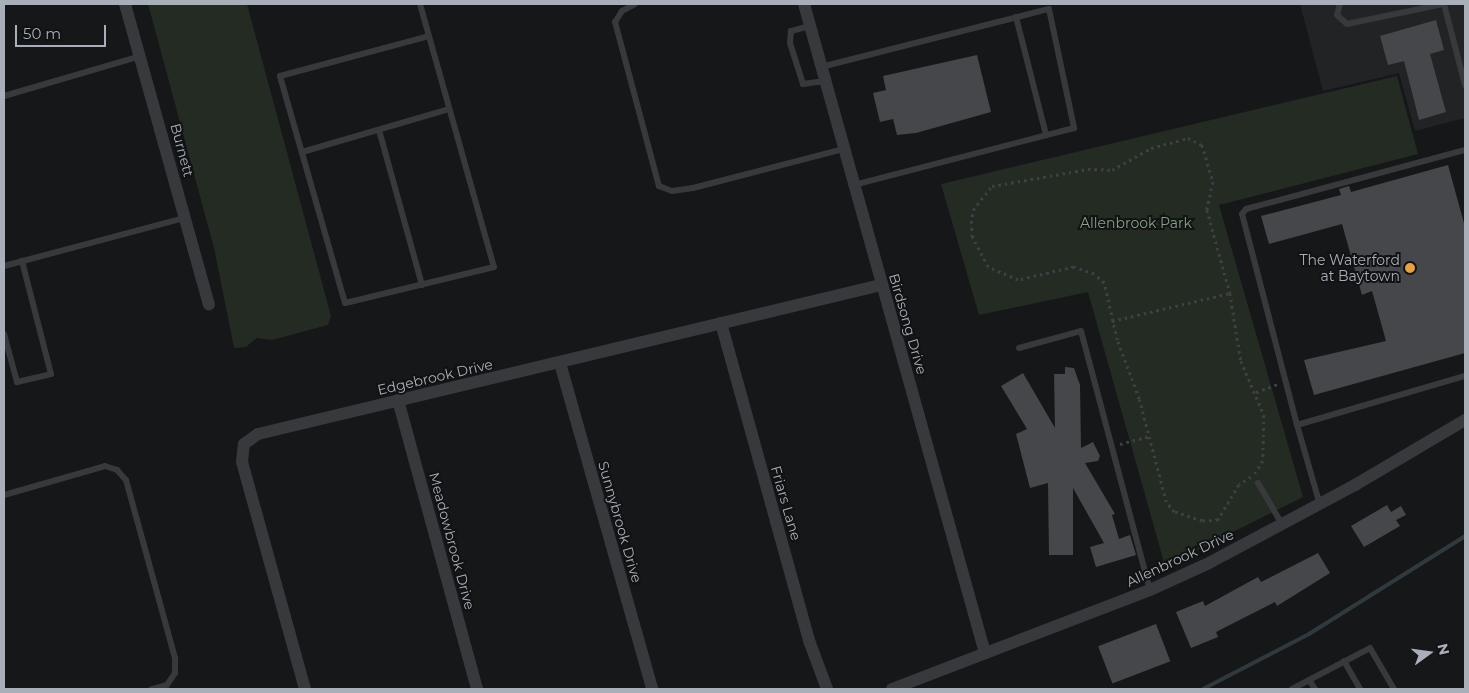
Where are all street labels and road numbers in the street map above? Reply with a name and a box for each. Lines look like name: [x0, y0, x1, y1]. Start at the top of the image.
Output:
street label: Burnett: [167, 121, 197, 179]
street label: Birdsong Drive: [886, 272, 930, 376]
street label: Edgebrook Drive: [376, 356, 494, 398]
street label: Sunnybrook Drive: [595, 459, 645, 585]
street label: Friars Lane: [767, 464, 805, 542]
street label: Meadowbrook Drive: [426, 471, 478, 611]
street label: Allenbrook Drive: [1124, 526, 1236, 590]

